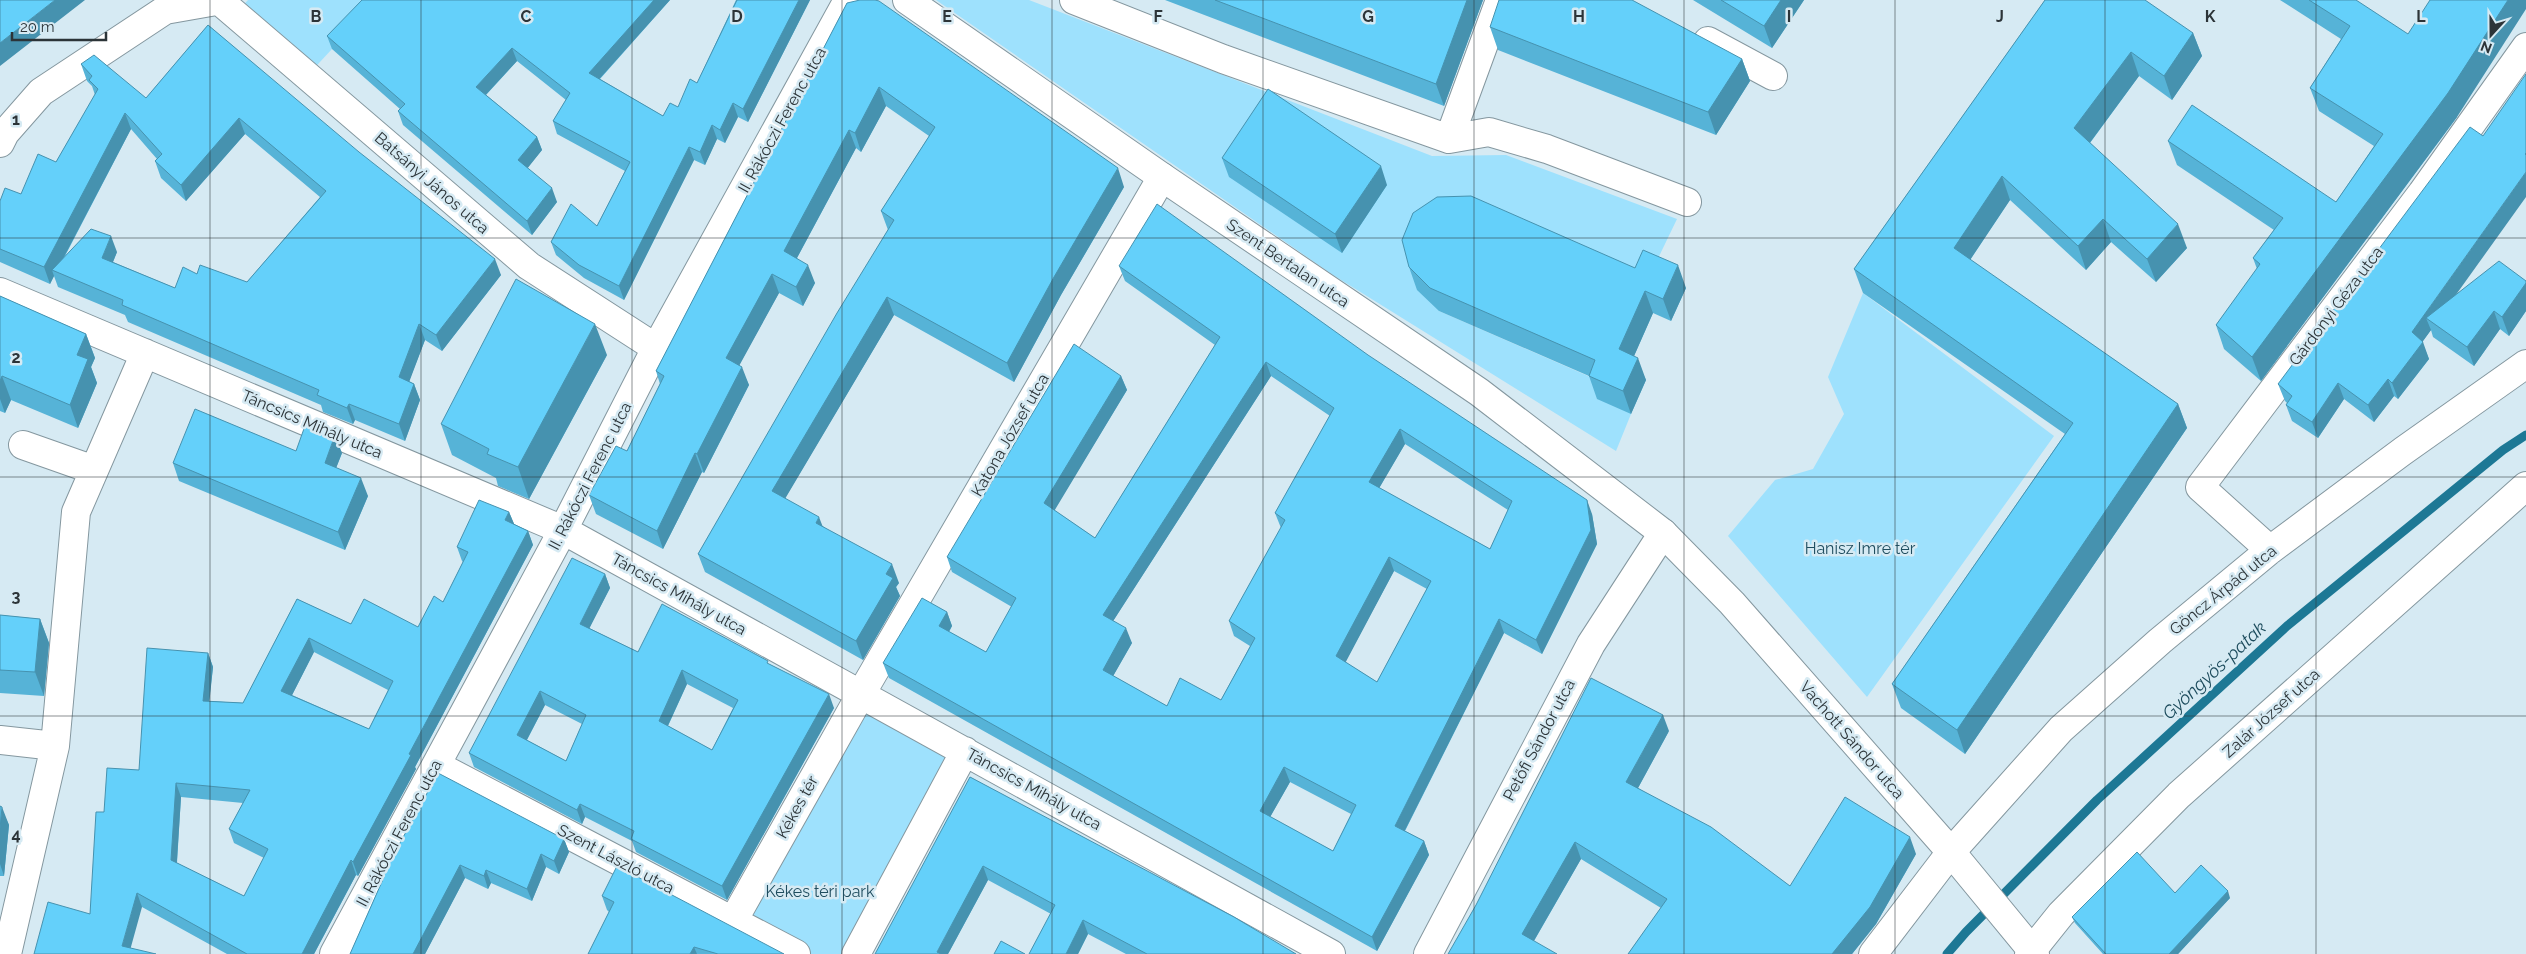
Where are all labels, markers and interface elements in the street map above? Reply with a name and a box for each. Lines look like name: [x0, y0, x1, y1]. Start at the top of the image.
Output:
text: B: [311, 7, 322, 26]
text: C: [521, 7, 532, 26]
text: D: [731, 7, 743, 26]
text: E: [942, 7, 952, 26]
text: F: [1153, 7, 1163, 26]
text: G: [1362, 7, 1374, 26]
text: H: [1573, 7, 1585, 26]
text: I: [1787, 7, 1791, 26]
text: J: [1996, 7, 2004, 26]
text: K: [2205, 7, 2216, 26]
text: L: [2416, 7, 2426, 26]
scale bar: [12, 10, 106, 42]
north arrow: [2466, 10, 2516, 60]
text: 20 m: [20, 18, 55, 36]
text: N: [2478, 38, 2494, 57]
street label: II. Rákóczi Ferenc utca: [734, 44, 830, 196]
text: 1: [12, 110, 20, 129]
street label: Batsányi János utca: [371, 128, 493, 238]
street label: Szent Bertalan utca: [1223, 215, 1353, 311]
street label: Gárdonyi Géza utca: [2285, 243, 2387, 369]
text: 2: [11, 348, 21, 367]
street label: Katona József utca: [967, 370, 1053, 500]
street label: Táncsics Mihály utca: [239, 386, 385, 462]
street label: II. Rákóczi Ferenc utca: [544, 399, 636, 553]
park label: Hanisz Imre tér: [1805, 539, 1916, 558]
street label: Göncz Árpád utca: [2165, 540, 2280, 639]
street label: Táncsics Mihály utca: [608, 549, 750, 639]
text: 3: [12, 587, 21, 606]
water label: Gyöngyös-patak: [2158, 616, 2270, 723]
street label: Zalár József utca: [2219, 665, 2323, 761]
street label: Petőfi Sándor utca: [1499, 676, 1579, 804]
street label: Vachott Sándor utca: [1796, 677, 1908, 803]
street label: Táncsics Mihály utca: [963, 744, 1105, 834]
street label: II. Rákóczi Ferenc utca: [352, 756, 446, 910]
street label: Kékes tér: [772, 772, 822, 842]
street label: Szent László utca: [554, 820, 678, 898]
text: 4: [11, 825, 21, 844]
park label: Kékes téri park: [766, 882, 875, 901]

